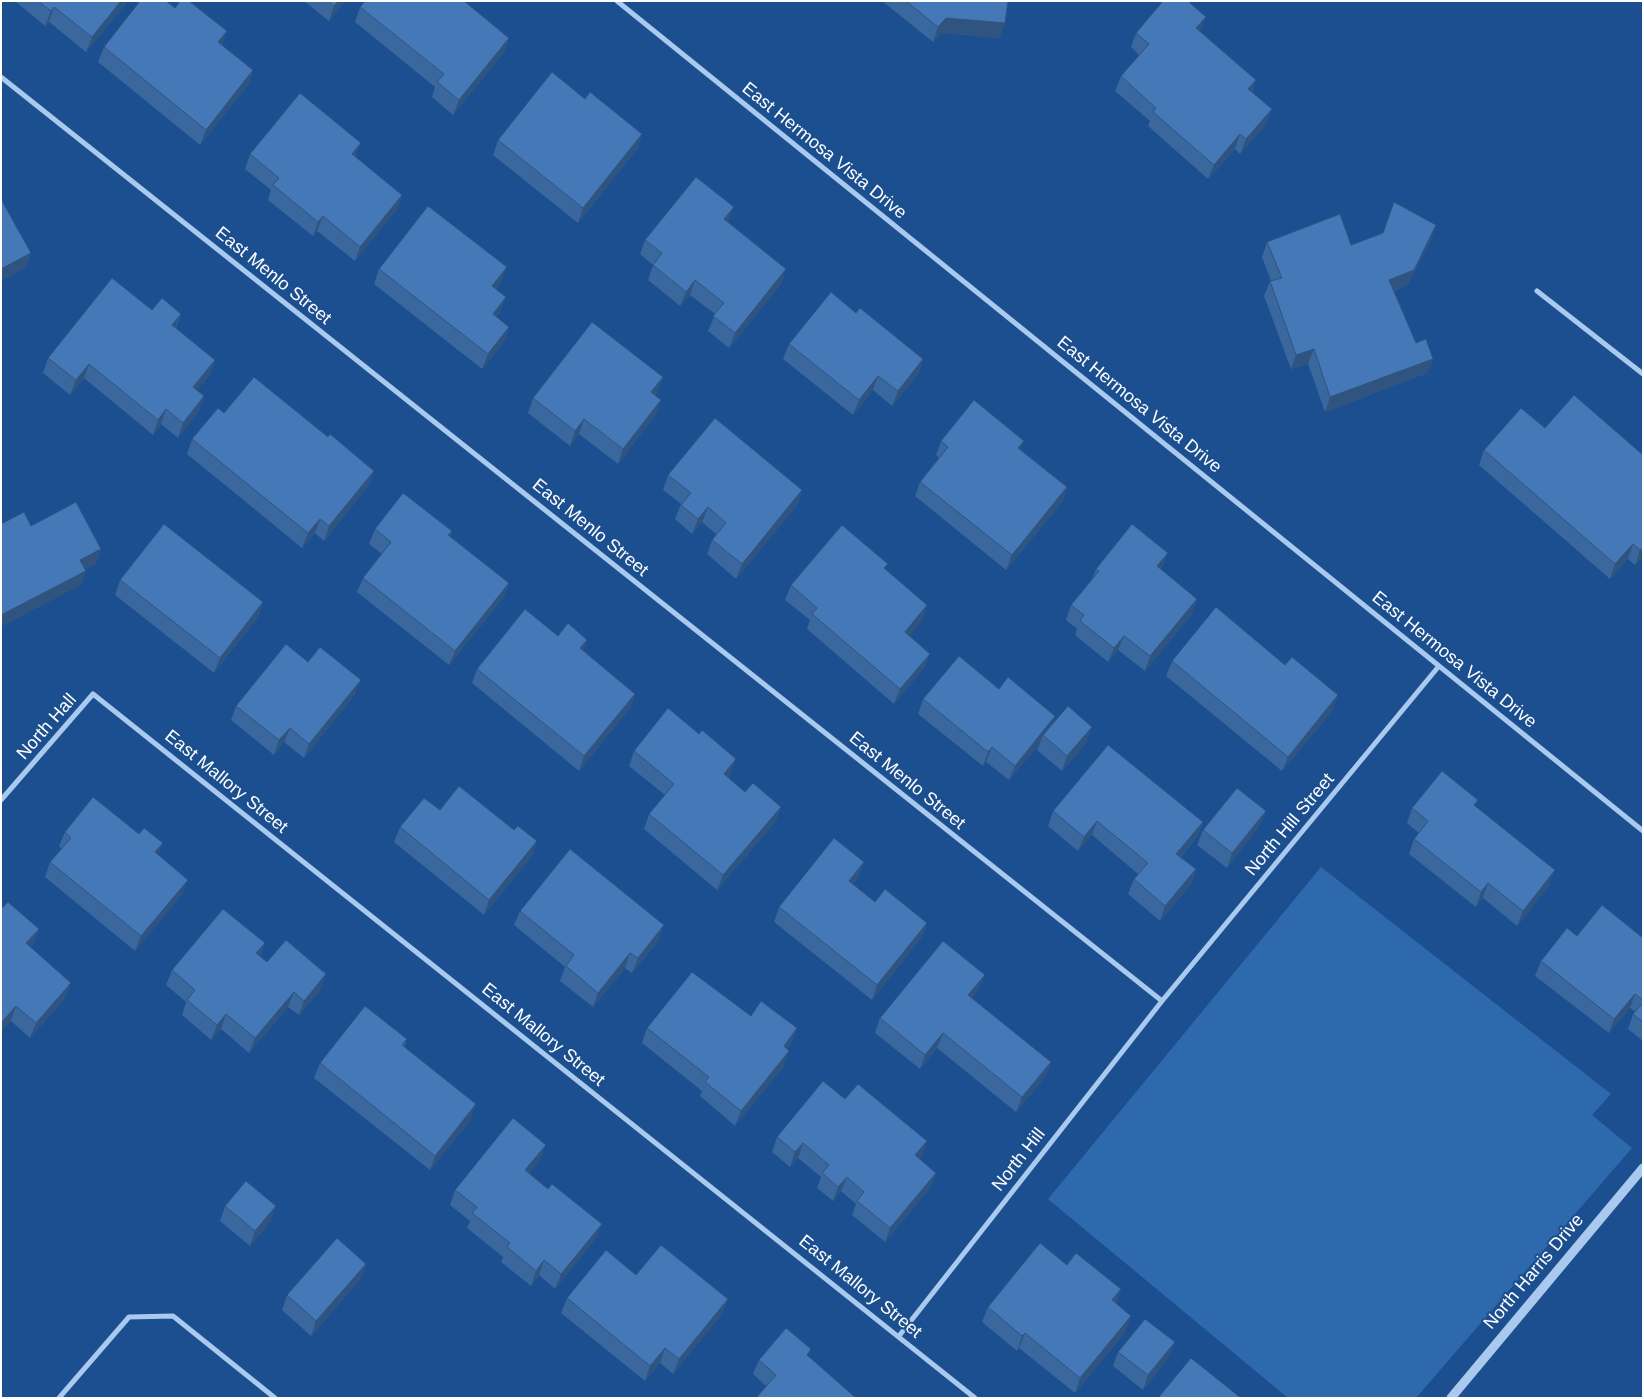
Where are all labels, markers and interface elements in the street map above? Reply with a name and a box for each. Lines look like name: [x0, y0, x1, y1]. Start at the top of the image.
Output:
street label: East Hermosa Vista Drive: [737, 78, 911, 224]
street label: East Menlo Street: [211, 223, 335, 329]
street label: East Hermosa Vista Drive: [1052, 332, 1226, 478]
street label: East Menlo Street: [528, 475, 652, 581]
street label: East Hermosa Vista Drive: [1367, 587, 1541, 733]
street label: North Hall: [13, 690, 81, 764]
street label: East Mallory Street: [160, 726, 292, 838]
street label: East Menlo Street: [845, 728, 969, 834]
street label: North Hill Street: [1241, 769, 1339, 881]
street label: East Mallory Street: [477, 979, 609, 1091]
street label: North Hill: [988, 1124, 1050, 1196]
street label: North Harris Drive: [1479, 1210, 1589, 1334]
street label: East Mallory Street: [794, 1231, 926, 1343]

